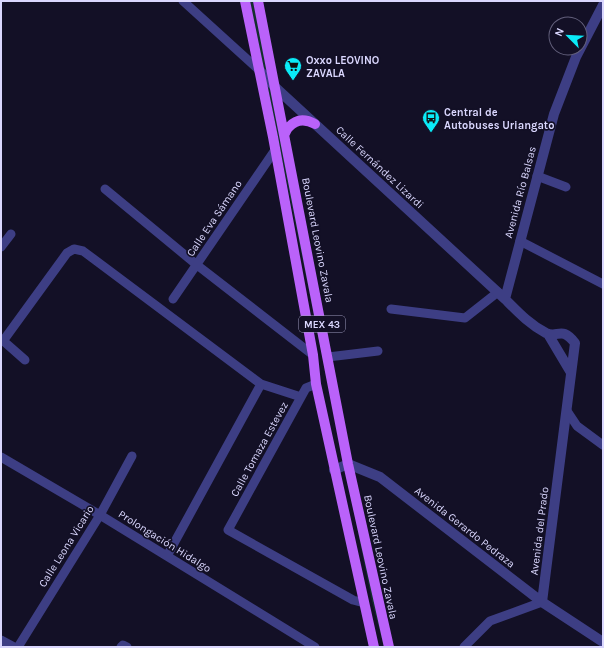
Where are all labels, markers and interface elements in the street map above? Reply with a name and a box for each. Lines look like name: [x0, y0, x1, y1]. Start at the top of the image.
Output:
north arrow: [548, 16, 588, 56]
text: N: [552, 26, 567, 38]
place label: Oxxo LEOVINO ZAVALA: [306, 54, 379, 80]
supermarket icon: Oxxo LEOVINO ZAVALA: [283, 56, 303, 81]
place label: Central de Autobuses Uriangato: [444, 106, 554, 132]
bus stop icon: Central de Autobuses Uriangato: [421, 108, 441, 133]
street label: Calle Fernández Lizardi: [333, 123, 426, 211]
street label: Avenida Río Balsas: [502, 145, 539, 239]
street label: Boulevard Leovino Zavala: [299, 176, 336, 304]
street label: Calle Eva Sámano: [184, 178, 245, 259]
road number: MEX 43: [299, 316, 345, 332]
street label: Calle Tomaza Estevez: [228, 400, 291, 499]
street label: Avenida Gerardo Pedraza: [412, 484, 517, 571]
street label: Avenida del Prado: [528, 486, 551, 576]
street label: Boulevard Leovino Zavala: [361, 494, 400, 621]
street label: Calle Leona Vicario: [36, 503, 97, 589]
street label: Prolongación Hidalgo: [116, 508, 213, 575]

